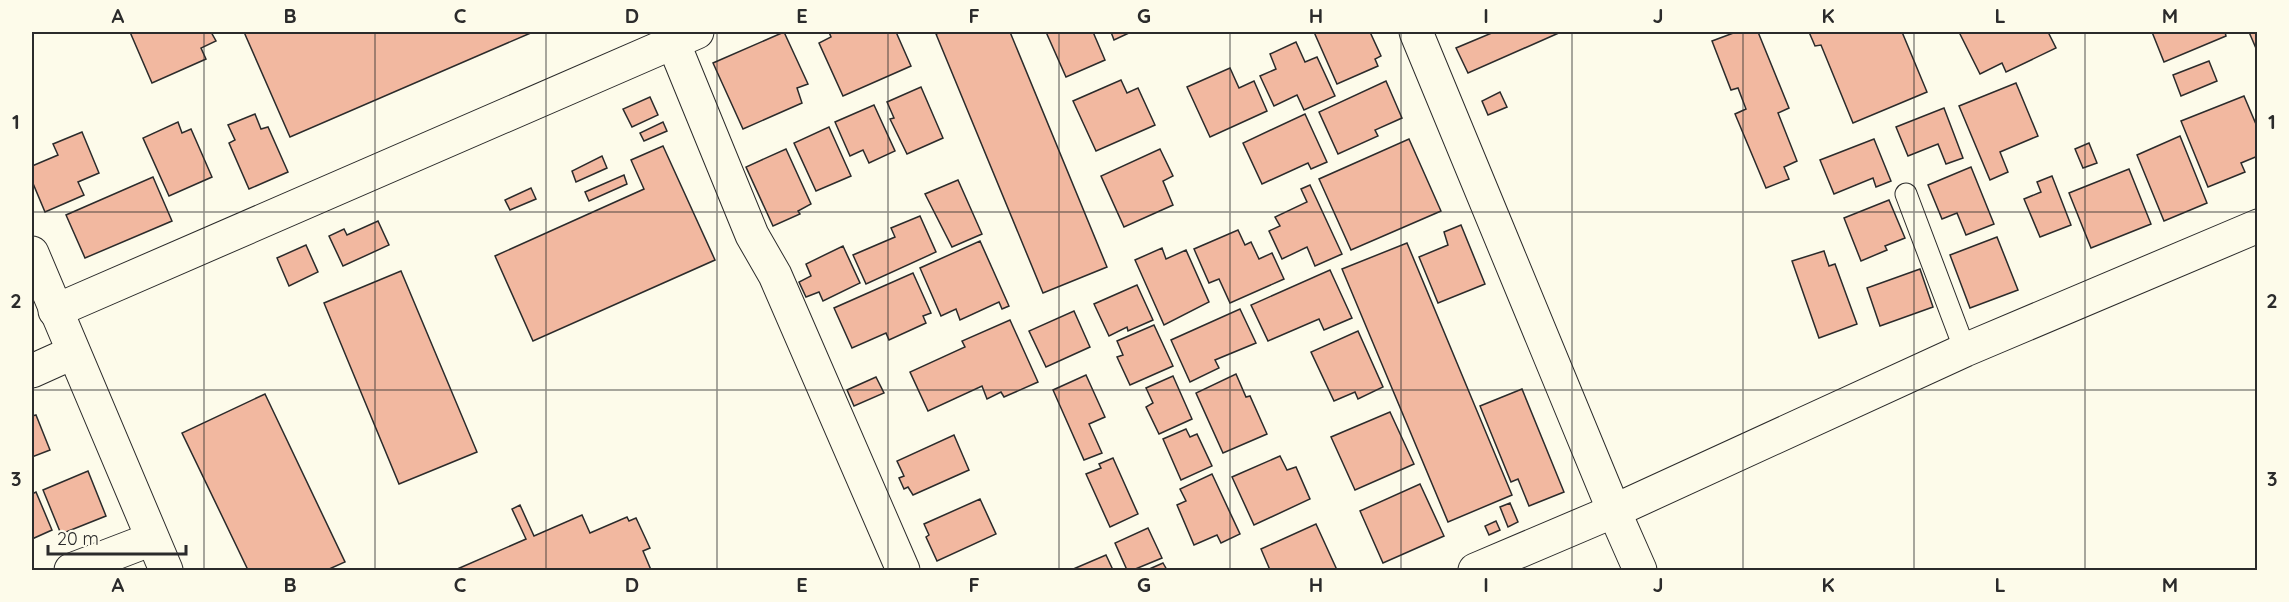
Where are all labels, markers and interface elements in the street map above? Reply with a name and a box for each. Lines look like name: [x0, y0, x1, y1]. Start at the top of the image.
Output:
text: A: [112, 3, 125, 28]
text: B: [283, 3, 297, 28]
text: C: [454, 3, 467, 28]
text: D: [625, 3, 639, 28]
text: E: [796, 3, 808, 28]
text: F: [968, 3, 980, 28]
text: G: [1137, 3, 1151, 28]
text: H: [1309, 3, 1323, 28]
text: I: [1483, 3, 1489, 28]
text: J: [1652, 3, 1664, 28]
text: K: [1821, 3, 1835, 28]
text: L: [1994, 3, 2006, 28]
text: M: [2162, 3, 2178, 28]
text: 1: [12, 109, 20, 134]
text: 1: [2268, 109, 2276, 134]
text: 2: [10, 288, 22, 313]
text: 2: [2266, 288, 2278, 313]
text: 3: [11, 466, 21, 491]
text: 3: [2267, 466, 2277, 491]
scale bar: [48, 518, 186, 556]
text: 20 m: [57, 527, 99, 550]
text: A: [112, 572, 125, 597]
text: B: [283, 572, 297, 597]
text: C: [454, 572, 467, 597]
text: D: [625, 572, 639, 597]
text: E: [796, 572, 808, 597]
text: F: [968, 572, 980, 597]
text: G: [1137, 572, 1151, 597]
text: H: [1309, 572, 1323, 597]
text: I: [1483, 572, 1489, 597]
text: J: [1652, 572, 1664, 597]
text: K: [1821, 572, 1835, 597]
text: L: [1994, 572, 2006, 597]
text: M: [2162, 572, 2178, 597]

